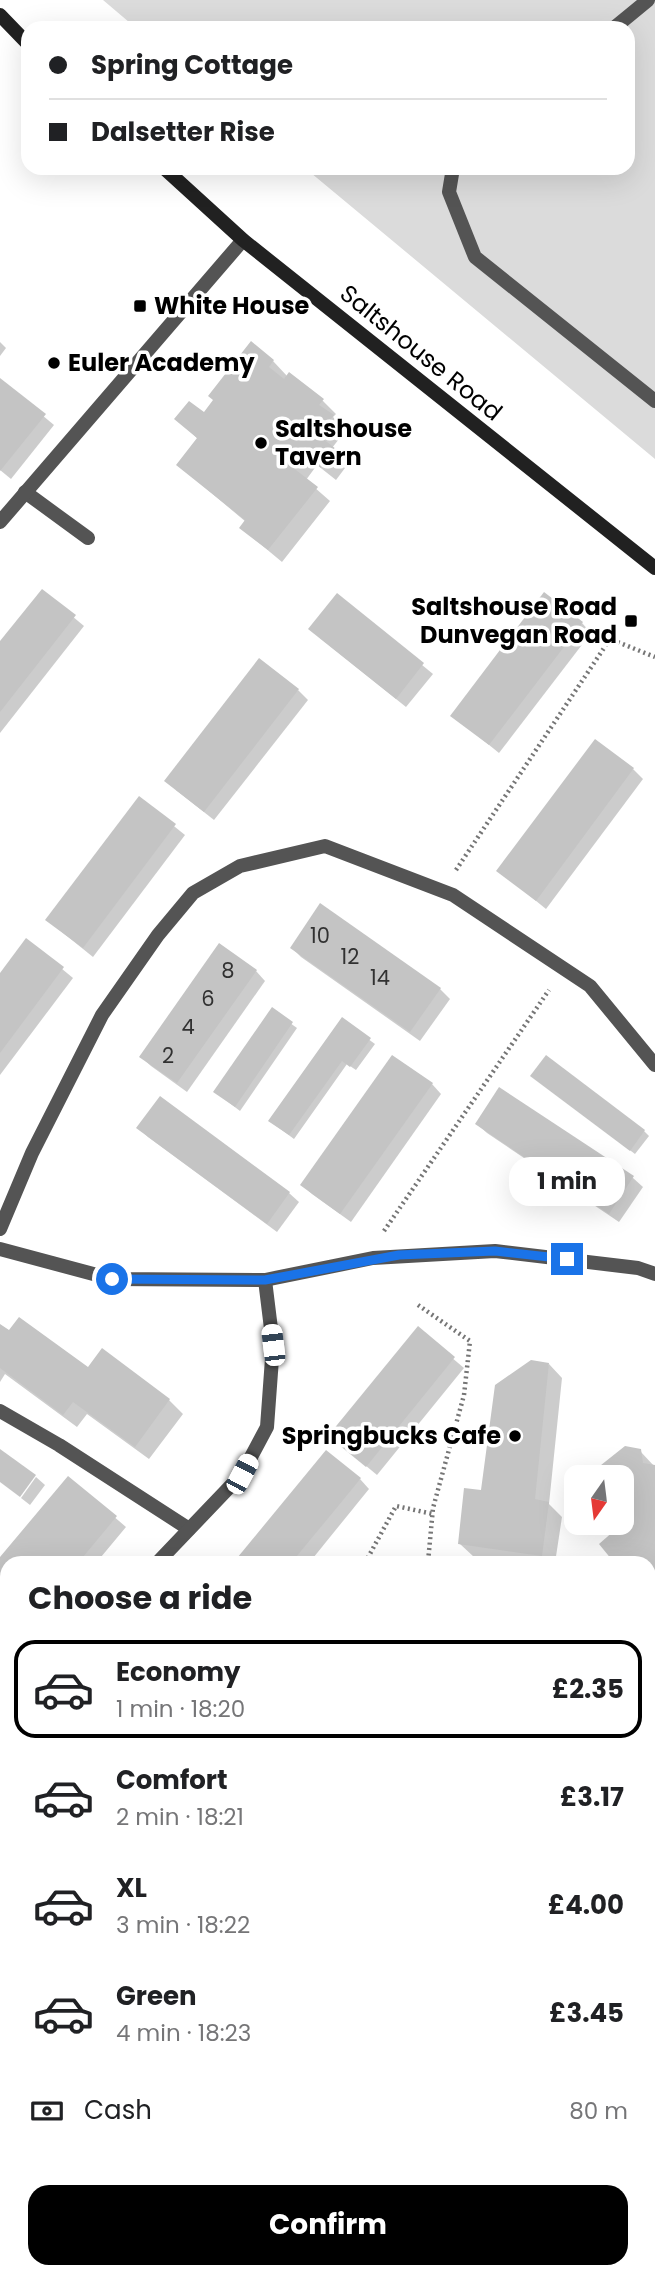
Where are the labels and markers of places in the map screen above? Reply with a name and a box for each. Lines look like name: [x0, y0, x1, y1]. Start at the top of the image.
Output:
place label: White House: [154, 289, 310, 322]
marker: White House: [132, 298, 148, 314]
place label: Euler Academy: [68, 346, 255, 379]
marker: Euler Academy: [46, 355, 62, 371]
place label: Saltshouse Tavern: [275, 412, 412, 473]
marker: Saltshouse Tavern: [253, 435, 269, 451]
place label: Saltshouse Road Dunvegan Road: [411, 590, 617, 651]
marker: Saltshouse Road Dunvegan Road: [623, 613, 639, 629]
place label: Springbucks Cafe: [282, 1419, 501, 1452]
marker: Springbucks Cafe: [507, 1428, 523, 1444]

